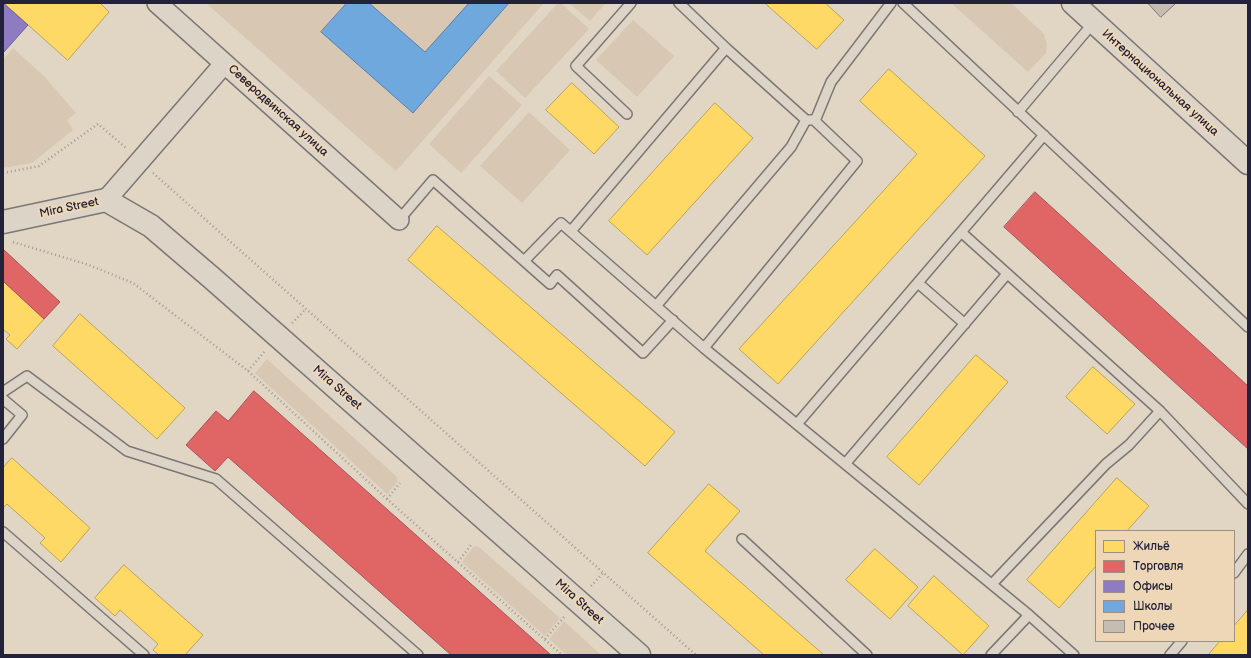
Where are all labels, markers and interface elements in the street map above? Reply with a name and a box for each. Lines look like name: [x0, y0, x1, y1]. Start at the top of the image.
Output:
street label: Интернациональная улица: [1099, 27, 1221, 139]
street label: Северодвинская улица: [225, 62, 331, 160]
street label: Mira Street: [38, 195, 100, 221]
street label: Mira Street: [310, 363, 364, 413]
legend: [1095, 530, 1235, 642]
text: Жильё: [1133, 539, 1170, 554]
text: Торговля: [1133, 559, 1183, 574]
street label: Mira Street: [552, 576, 606, 628]
text: Офисы: [1133, 579, 1173, 594]
text: Школы: [1133, 599, 1172, 614]
text: Прочее: [1133, 619, 1175, 634]

